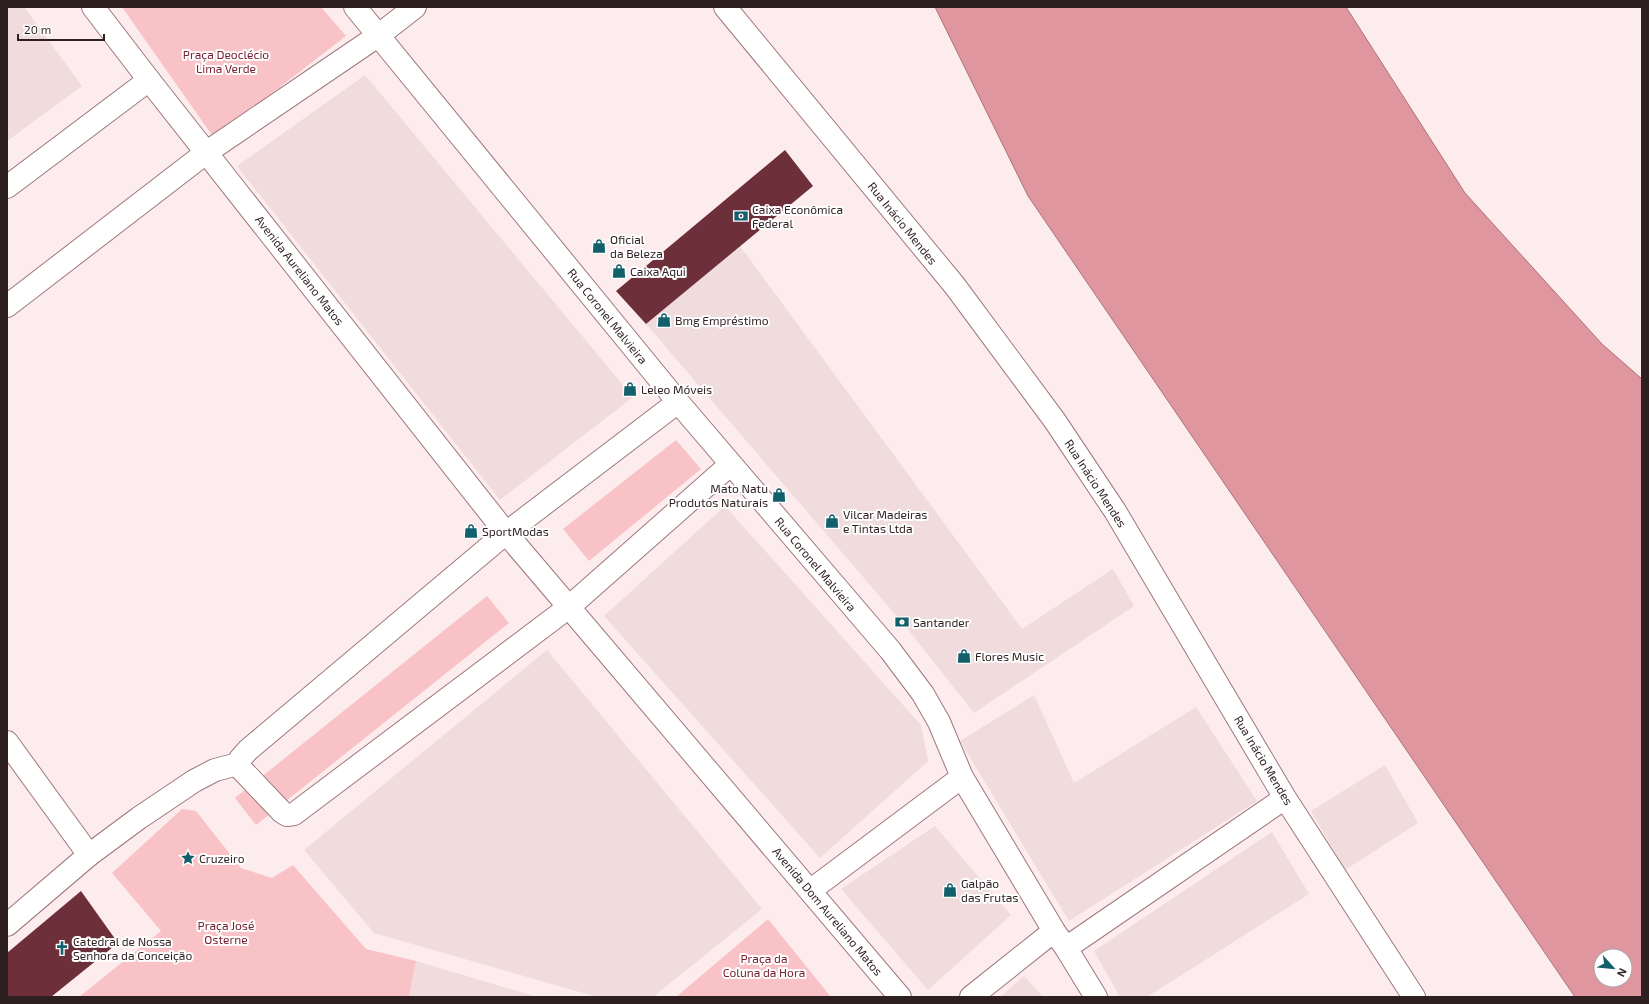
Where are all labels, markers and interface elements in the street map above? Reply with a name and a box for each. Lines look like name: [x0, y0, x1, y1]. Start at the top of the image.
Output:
scale bar: [18, 16, 104, 42]
text: 20 m: [24, 22, 51, 36]
park label: Praça Deoclécio Lima Verde: [183, 47, 269, 75]
street label: Rua Inácio Mendes: [865, 179, 941, 267]
place label: Caixa Econômica Federal: [752, 202, 843, 230]
bank icon: Caixa Econômica Federal: [733, 208, 749, 224]
street label: Avenida Aureliano Matos: [253, 212, 347, 328]
place label: Oficial da Beleza: [610, 232, 663, 260]
shop icon: Oficial da Beleza: [591, 238, 607, 254]
shop icon: Caixa Aqui: [611, 263, 627, 279]
place label: Caixa Aqui: [630, 264, 686, 278]
street label: Rua Coronel Malvieira: [565, 266, 651, 366]
shop icon: Bmg Empréstimo: [656, 312, 672, 328]
place label: Bmg Empréstimo: [675, 313, 769, 327]
shop icon: Leleo Móveis: [622, 381, 638, 397]
place label: Leleo Móveis: [641, 382, 712, 396]
street label: Rua Inácio Mendes: [1062, 436, 1130, 530]
place label: Mato Natu Produtos Naturais: [669, 481, 768, 509]
shop icon: Mato Natu Produtos Naturais: [771, 487, 787, 503]
place label: Vilcar Madeiras e Tintas Ltda: [843, 507, 927, 535]
shop icon: Vilcar Madeiras e Tintas Ltda: [824, 513, 840, 529]
street label: Rua Coronel Malvieira: [773, 514, 859, 614]
shop icon: SportModas: [463, 523, 479, 539]
place label: SportModas: [482, 524, 549, 538]
bank icon: Santander: [894, 614, 910, 630]
place label: Santander: [913, 615, 970, 629]
shop icon: Flores Music: [956, 648, 972, 664]
place label: Flores Music: [975, 649, 1044, 663]
street label: Rua Inácio Mendes: [1232, 713, 1296, 807]
street label: Avenida Dom Aureliano Matos: [770, 844, 886, 978]
place icon: Cruzeiro: [180, 850, 196, 866]
place label: Cruzeiro: [199, 851, 245, 865]
place label: Galpão das Frutas: [961, 876, 1018, 904]
shop icon: Galpão das Frutas: [942, 882, 958, 898]
park label: Praça José Osterne: [198, 918, 254, 946]
place label: Catedral de Nossa Senhora da Conceição: [73, 934, 192, 963]
church icon: Catedral de Nossa Senhora da Conceição: [54, 940, 70, 956]
north arrow: [1593, 948, 1633, 988]
park label: Praça da Coluna da Hora: [723, 951, 805, 979]
text: N: [1615, 966, 1630, 979]

